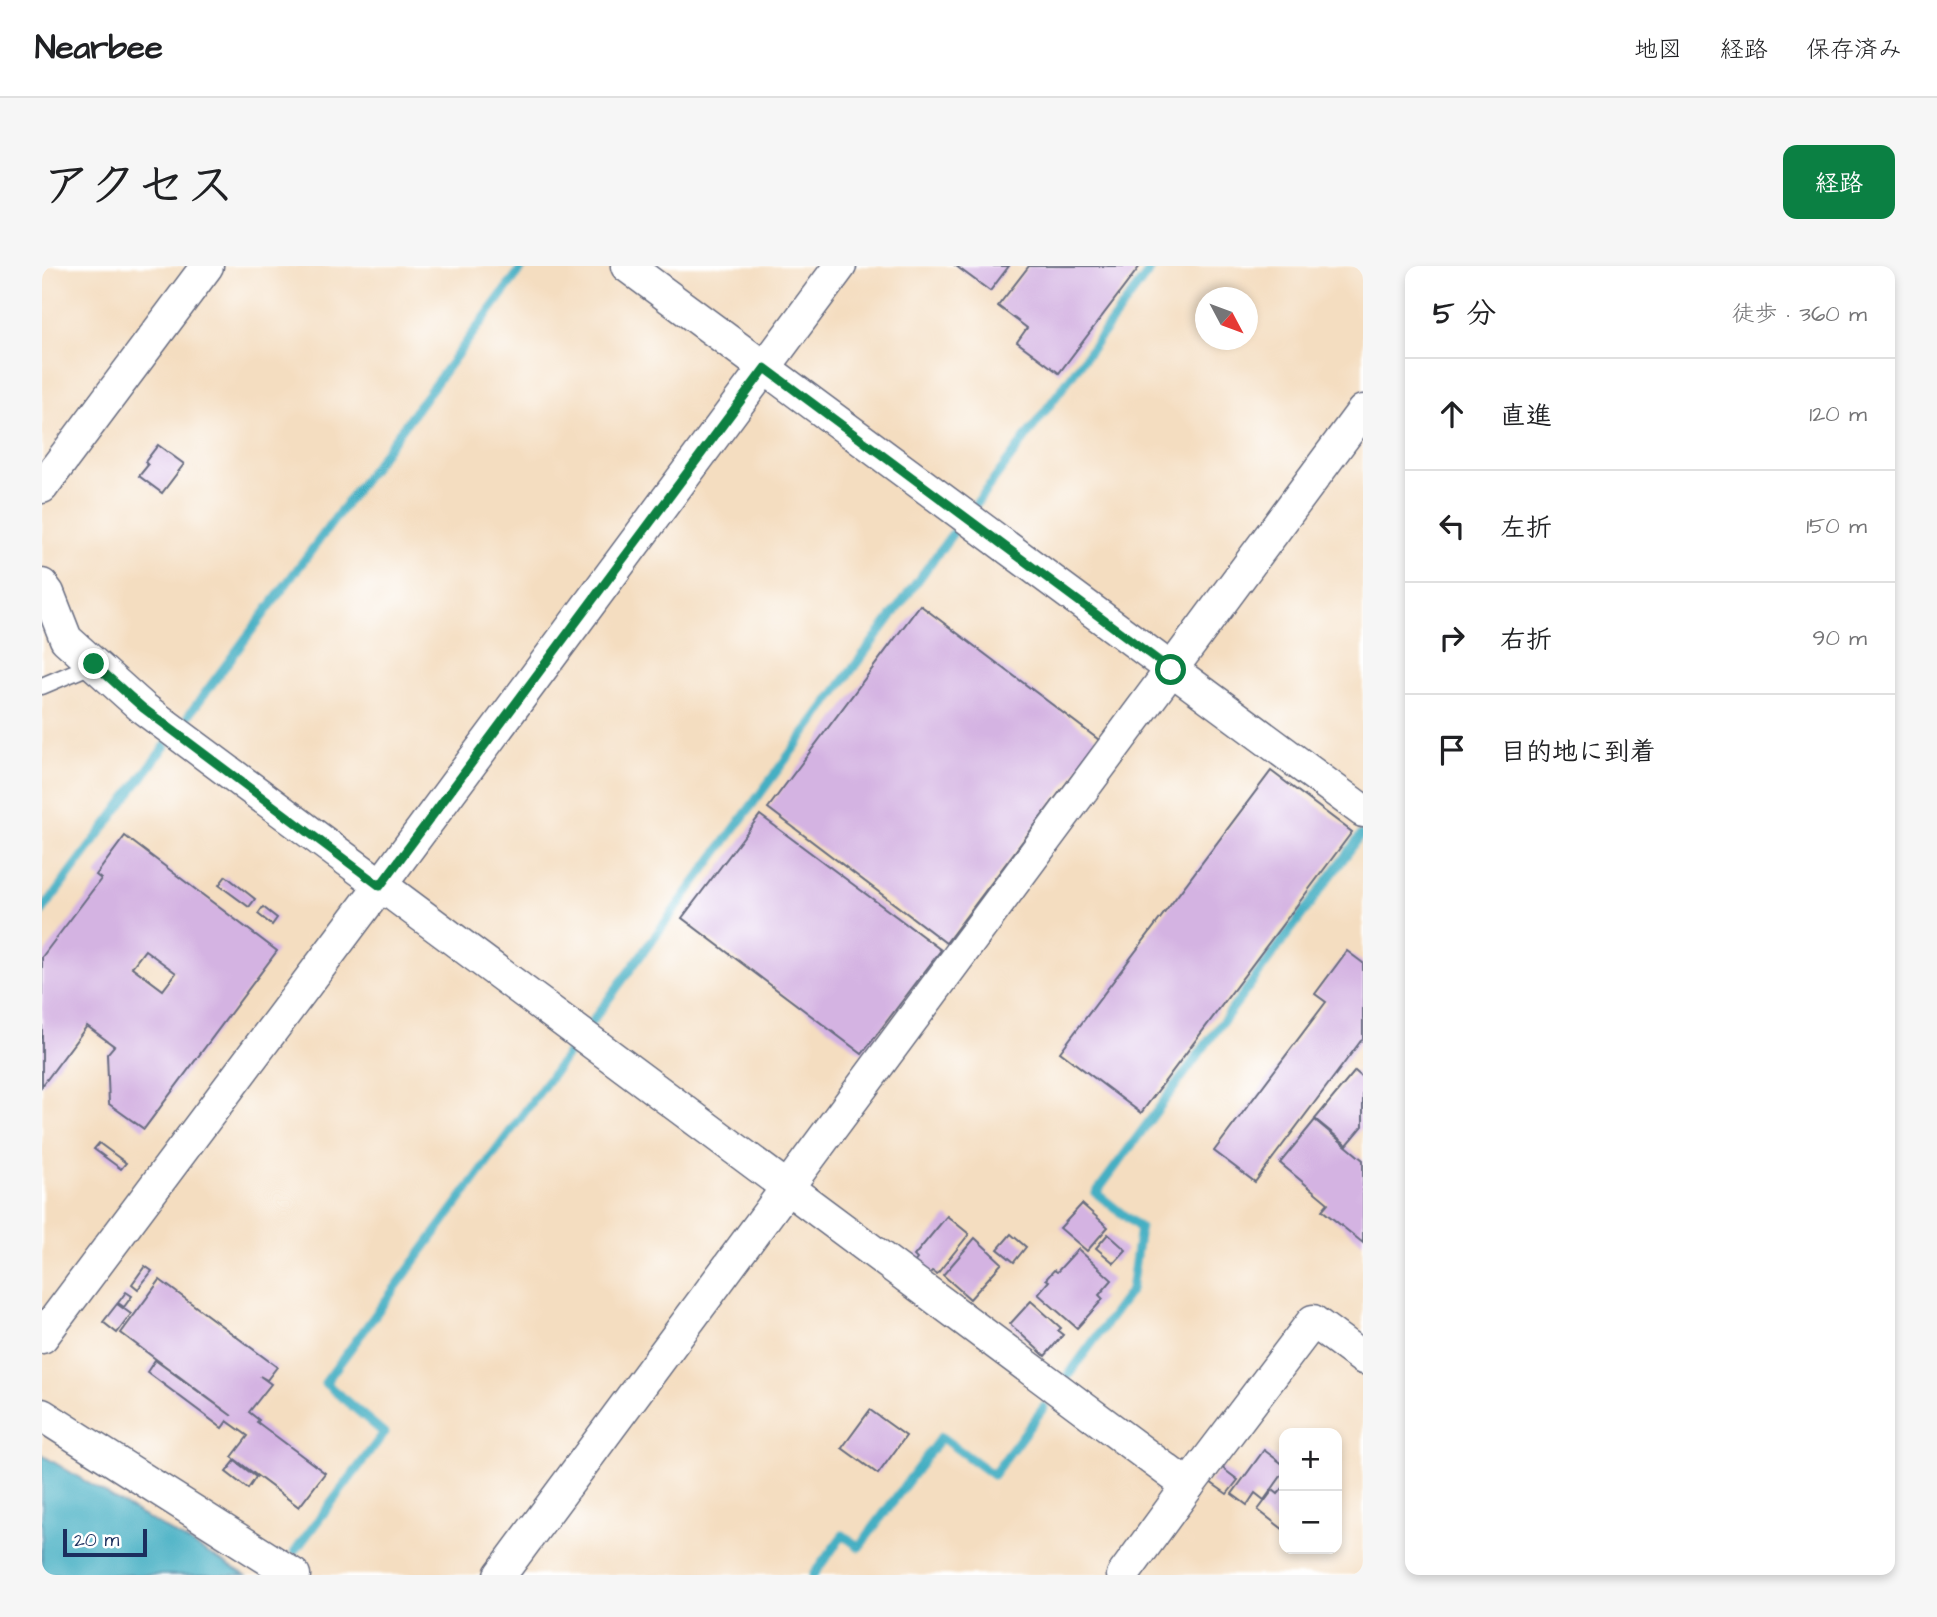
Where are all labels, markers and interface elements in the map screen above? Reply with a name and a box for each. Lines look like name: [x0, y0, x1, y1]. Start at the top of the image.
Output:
text: Nearbee: [35, 25, 163, 71]
text: 地図: [1634, 33, 1682, 67]
text: 経路: [1720, 33, 1768, 67]
text: 保存済み: [1806, 33, 1902, 67]
button: 経路: [1783, 145, 1895, 219]
text: アクセス: [42, 153, 235, 221]
north arrow: [1195, 287, 1258, 350]
text: 5 分: [1433, 293, 1496, 335]
text: 徒歩 · 360 m: [1732, 298, 1867, 330]
icon: ahead: [1433, 395, 1471, 433]
text: 直進: [1500, 398, 1552, 434]
text: 120 m: [1809, 398, 1867, 430]
icon: left: [1433, 507, 1471, 545]
text: 左折: [1500, 510, 1552, 546]
text: 150 m: [1806, 510, 1867, 542]
icon: right: [1433, 619, 1471, 657]
text: 右折: [1500, 622, 1552, 658]
text: 90 m: [1812, 622, 1867, 654]
route end: [78, 648, 109, 679]
route start: [1155, 654, 1186, 685]
icon: arrive: [1433, 731, 1471, 769]
text: 目的地に到着: [1500, 734, 1656, 770]
map controls: [1279, 1428, 1342, 1554]
button: +: [1279, 1428, 1342, 1491]
button: −: [1279, 1491, 1342, 1554]
scale bar: [63, 1526, 147, 1558]
text: 20 m: [74, 1527, 119, 1554]

